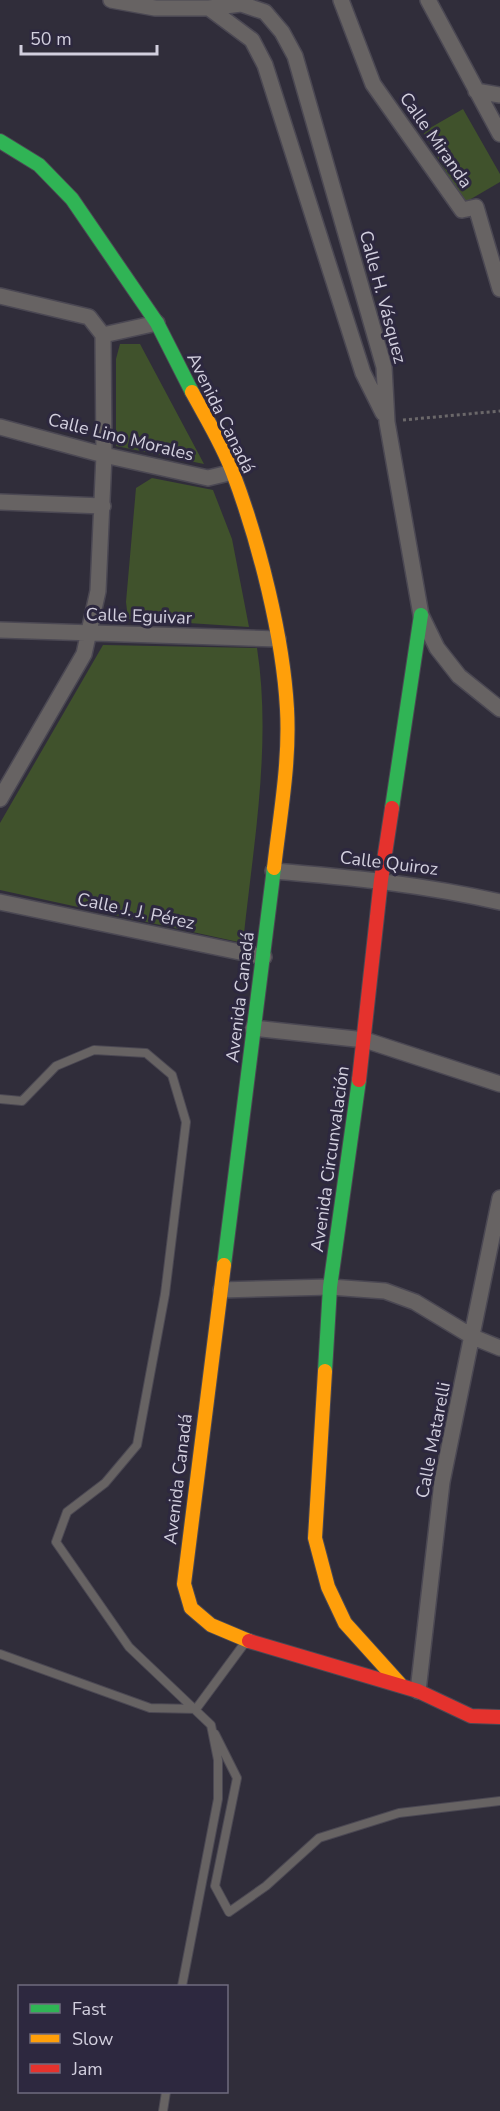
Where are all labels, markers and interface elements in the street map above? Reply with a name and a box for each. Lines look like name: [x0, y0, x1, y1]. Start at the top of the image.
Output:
scale bar: [21, 18, 158, 56]
text: 50 m: [30, 27, 72, 51]
street label: Calle Miranda: [394, 87, 478, 193]
street label: Calle H. Vásquez: [354, 228, 412, 366]
street label: Avenida Canadá: [181, 349, 261, 477]
street label: Calle Lino Morales: [45, 407, 197, 467]
street label: Calle Eguivar: [85, 602, 193, 630]
street label: Calle Quiroz: [339, 845, 439, 881]
street label: Calle J. J. Pérez: [75, 887, 197, 935]
street label: Avenida Canadá: [220, 930, 260, 1064]
street label: Avenida Circunvalación: [305, 1064, 355, 1254]
street label: Calle Matarelli: [410, 1380, 456, 1500]
street label: Avenida Canadá: [158, 1412, 198, 1546]
legend: [18, 1985, 228, 2093]
text: Fast: [72, 1997, 107, 2021]
text: Slow: [72, 2027, 113, 2051]
text: Jam: [71, 2057, 103, 2081]

